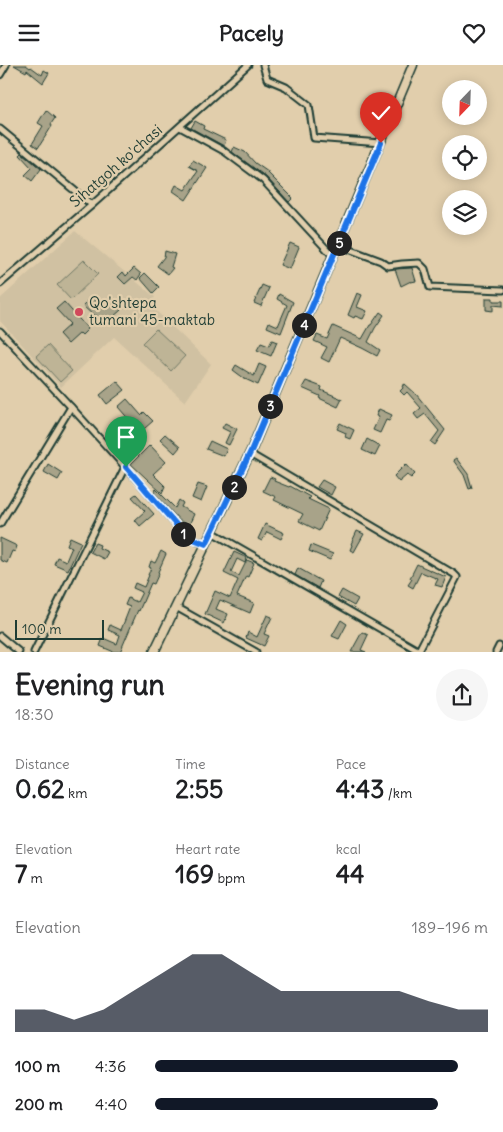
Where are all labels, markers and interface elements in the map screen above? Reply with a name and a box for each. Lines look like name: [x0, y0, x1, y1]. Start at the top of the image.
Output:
icon: menu: [15, 19, 43, 47]
text: Pacely: [219, 19, 284, 47]
icon: heart: [460, 19, 488, 47]
north arrow: [442, 80, 488, 125]
map controls: [442, 80, 487, 235]
pin: [360, 92, 402, 143]
icon: check: [367, 99, 395, 127]
street label: Sihatgoh ko'chasi: [66, 120, 166, 211]
button: locate: [442, 135, 487, 180]
button: layers: [442, 190, 487, 235]
pin: 5: [326, 231, 352, 255]
text: 5: [335, 234, 344, 252]
place label: Qo'shtepa tumani 45-maktab: [89, 293, 215, 329]
marker: Qo'shtepa tumani 45-maktab: [73, 306, 85, 318]
pin: 4: [292, 313, 316, 337]
text: 4: [300, 316, 309, 334]
pin: 3: [258, 393, 282, 419]
text: 3: [267, 397, 274, 415]
pin: [105, 416, 147, 467]
icon: arrive: [112, 423, 140, 451]
pin: 2: [222, 475, 246, 499]
text: 2: [231, 478, 238, 496]
pin: 1: [170, 521, 196, 547]
text: 1: [181, 525, 186, 543]
scale bar: [15, 617, 104, 640]
text: 100 m: [22, 620, 62, 638]
text: Evening run: [15, 667, 165, 703]
button: share: [436, 669, 488, 721]
text: 18:30: [15, 704, 54, 724]
text: Distance: [15, 755, 70, 773]
text: Time: [175, 755, 206, 773]
text: Pace: [336, 755, 366, 773]
text: 0.62: [15, 773, 65, 805]
text: 2:55: [175, 773, 223, 805]
text: 4:43: [336, 773, 384, 805]
text: km: [65, 784, 88, 802]
text: /km: [384, 784, 412, 802]
text: Elevation: [15, 840, 72, 858]
text: Heart rate: [175, 840, 240, 858]
text: kcal: [336, 840, 361, 858]
text: 7: [15, 858, 27, 890]
text: 169: [175, 858, 214, 890]
text: 44: [336, 858, 365, 890]
text: m: [27, 869, 43, 887]
text: bpm: [214, 869, 245, 887]
text: Elevation: [15, 917, 81, 937]
text: 189–196 m: [412, 917, 488, 937]
text: 100 m: [15, 1056, 60, 1076]
text: 4:36: [95, 1056, 126, 1076]
text: 200 m: [15, 1094, 63, 1114]
text: 4:40: [95, 1094, 128, 1114]

